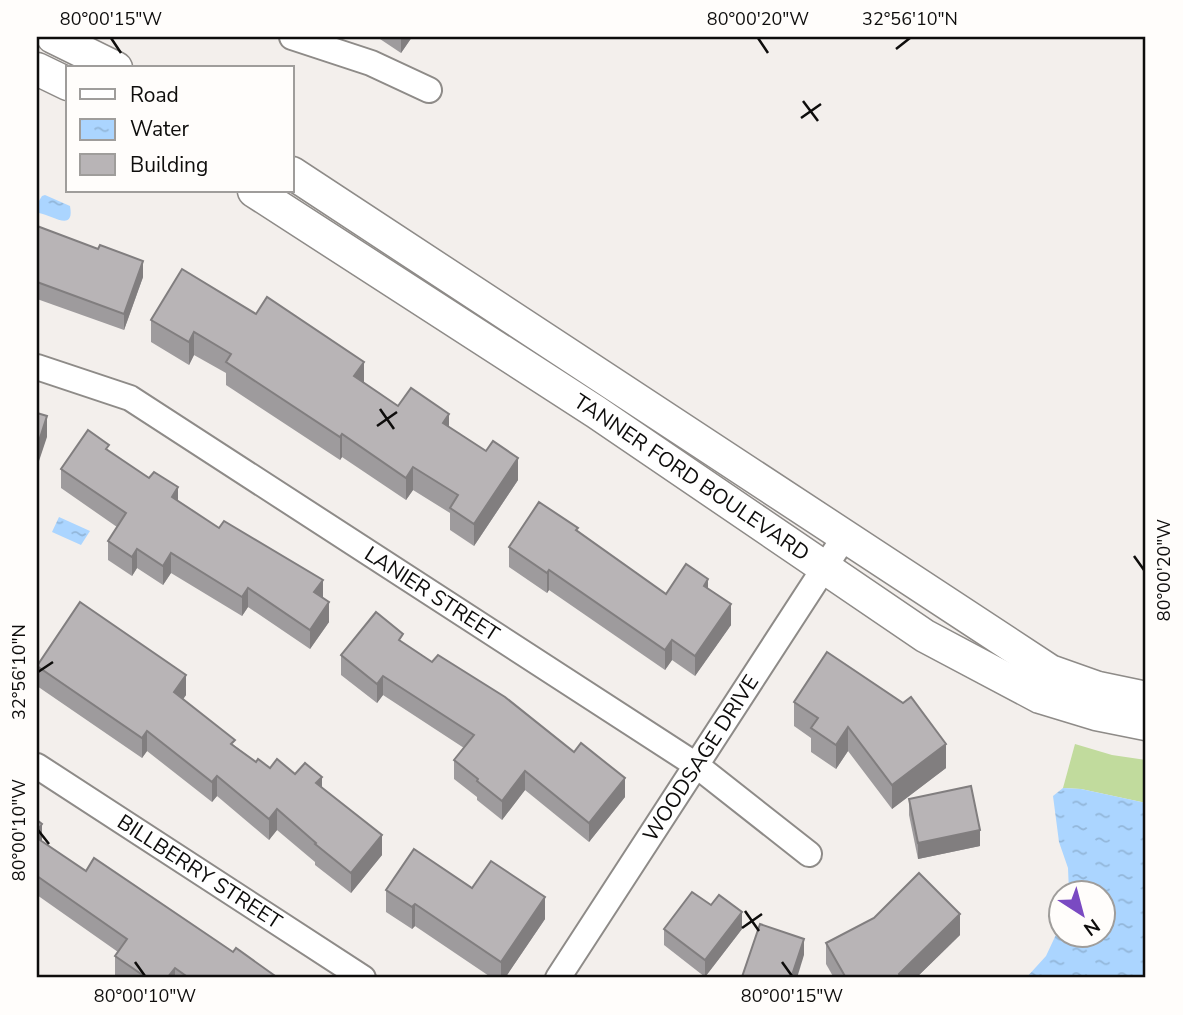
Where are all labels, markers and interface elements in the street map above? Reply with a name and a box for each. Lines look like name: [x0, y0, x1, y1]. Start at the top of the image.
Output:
text: 80°00'15"W: [60, 7, 162, 31]
text: 80°00'20"W: [707, 7, 809, 31]
text: 32°56'10"N: [862, 7, 958, 31]
legend: [66, 66, 294, 192]
text: Road: [130, 81, 179, 109]
text: Water: [130, 115, 189, 143]
text: Building: [130, 151, 208, 179]
street label: TANNER FORD BOULEVARD: [569, 387, 815, 567]
text: 80°00'20"W: [1152, 519, 1176, 621]
street label: LANIER STREET: [359, 540, 505, 648]
text: 32°56'10"N: [7, 624, 31, 720]
street label: WOODSAGE DRIVE: [636, 670, 765, 847]
text: 80°00'10"W: [7, 779, 31, 881]
street label: BILLBERRY STREET: [112, 808, 288, 936]
north arrow: [1046, 878, 1116, 948]
text: N: [1078, 912, 1105, 942]
text: 80°00'10"W: [94, 984, 196, 1008]
text: 80°00'15"W: [741, 984, 843, 1008]

